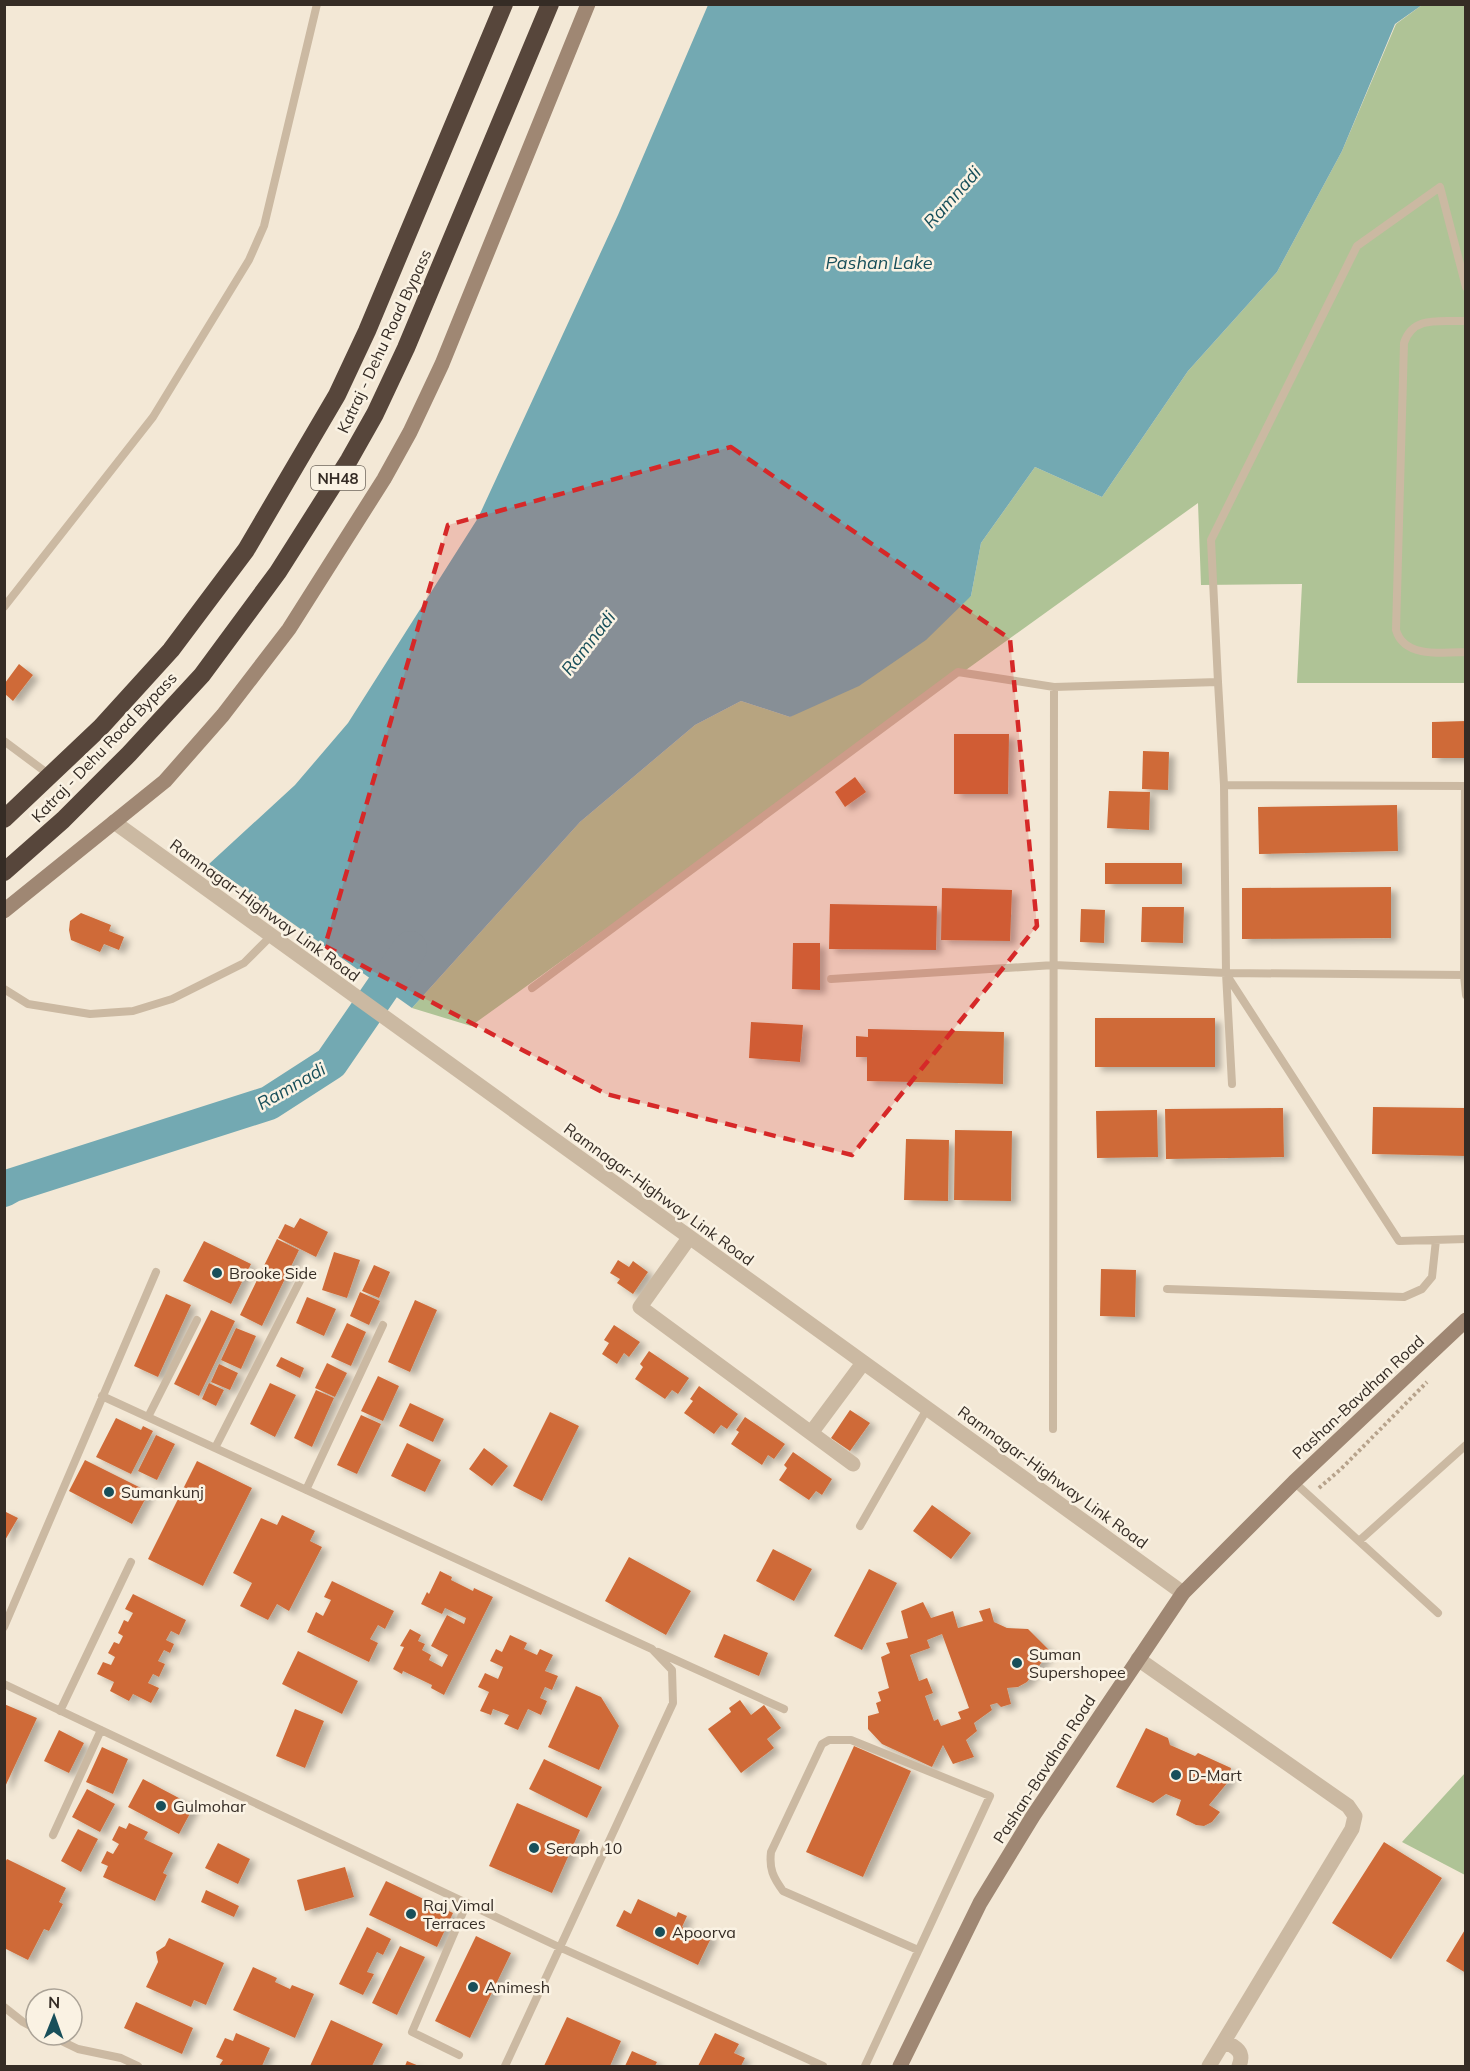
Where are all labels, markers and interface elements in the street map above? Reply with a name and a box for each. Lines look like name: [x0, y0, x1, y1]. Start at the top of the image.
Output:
water label: Ramnadi: [918, 161, 986, 233]
street label: Katraj - Dehu Road Bypass: [332, 246, 436, 436]
water label: Pashan Lake: [825, 251, 933, 274]
road number: NH48: [311, 466, 365, 490]
water label: Ramnadi: [556, 606, 621, 680]
street label: Katraj - Dehu Road Bypass: [27, 668, 181, 826]
street label: Ramnagar-Highway Link Road: [166, 834, 364, 986]
water label: Ramnadi: [253, 1057, 330, 1115]
street label: Ramnagar-Highway Link Road: [560, 1118, 758, 1270]
place label: Brooke Side: [229, 1263, 317, 1283]
marker: Brooke Side: [210, 1266, 224, 1280]
street label: Pashan-Bavdhan Road: [1288, 1331, 1428, 1463]
street label: Ramnagar-Highway Link Road: [954, 1401, 1152, 1553]
place label: Sumankunj: [121, 1482, 204, 1502]
marker: Sumankunj: [102, 1485, 116, 1499]
place label: Suman Supershopee: [1029, 1644, 1126, 1682]
marker: Suman Supershopee: [1010, 1656, 1024, 1670]
street label: Pashan-Bavdhan Road: [989, 1691, 1099, 1847]
place label: D-Mart: [1188, 1765, 1242, 1785]
marker: D-Mart: [1169, 1768, 1183, 1782]
place label: Gulmohar: [173, 1796, 246, 1816]
marker: Gulmohar: [154, 1799, 168, 1813]
place label: Seraph 10: [546, 1838, 622, 1858]
marker: Seraph 10: [527, 1841, 541, 1855]
place label: Raj Vimal Terraces: [423, 1895, 494, 1933]
marker: Raj Vimal Terraces: [404, 1907, 418, 1921]
place label: Apoorva: [672, 1922, 736, 1942]
marker: Apoorva: [653, 1925, 667, 1939]
place label: Animesh: [485, 1977, 550, 1997]
marker: Animesh: [466, 1980, 480, 1994]
north arrow: [24, 1987, 84, 2047]
text: N: [48, 1992, 60, 2012]

